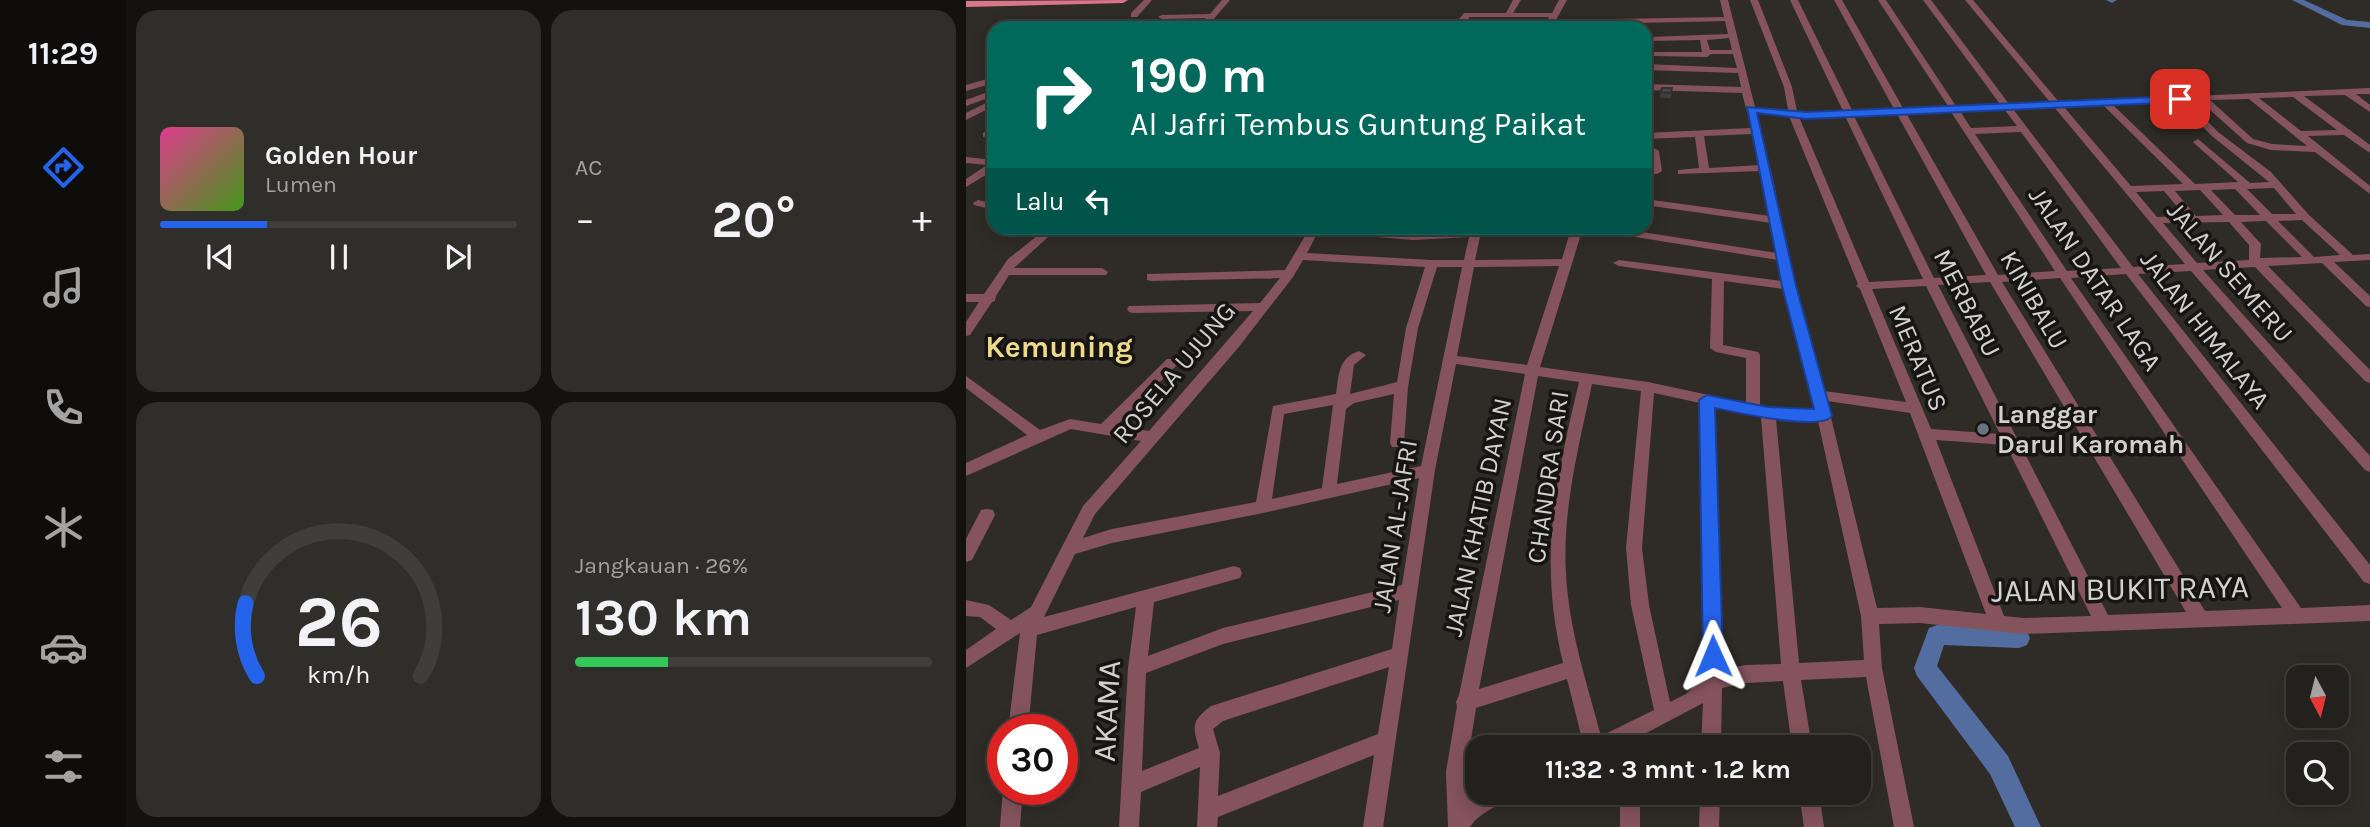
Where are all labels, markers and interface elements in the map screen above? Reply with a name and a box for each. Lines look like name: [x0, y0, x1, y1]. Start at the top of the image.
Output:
text: 11:29: [28, 35, 98, 72]
text: 190 m: [1130, 47, 1267, 104]
icon: right: [1015, 49, 1106, 140]
pin: [2150, 69, 2210, 129]
icon: arrive: [2161, 80, 2199, 118]
text: Al Jafri Tembus Guntung Paikat: [1130, 106, 1586, 143]
text: Golden Hour: [265, 140, 417, 171]
icon: directions: [39, 143, 88, 192]
text: AC: [575, 154, 602, 181]
text: Lumen: [265, 171, 337, 198]
street label: JALAN DATAR LAGA: [2022, 181, 2168, 377]
icon: left: [1079, 182, 1117, 220]
text: Lalu: [1015, 186, 1065, 217]
text: 20°: [711, 189, 796, 250]
street label: JALAN SEMERU: [2160, 195, 2300, 349]
text: −: [575, 197, 595, 242]
text: +: [912, 197, 932, 242]
icon: previous: [201, 238, 239, 276]
icon: pause: [320, 238, 358, 276]
icon: next: [439, 238, 477, 276]
street label: MERBABU: [1927, 244, 2007, 362]
street label: KINIBALU: [1993, 245, 2075, 355]
street label: JALAN HIMALAYA: [2134, 245, 2276, 415]
icon: music: [39, 263, 88, 312]
street label: ROSELA UJUNG: [1106, 296, 1242, 450]
street label: MERATUS: [1882, 300, 1954, 416]
district label: Kemuning: [985, 329, 1133, 365]
icon: phone: [39, 383, 88, 432]
street label: CHANDRA SARI: [1521, 389, 1575, 565]
street label: JALAN KHATIB DAYAN: [1438, 395, 1518, 639]
place label: Langgar Darul Karomah: [1997, 399, 2184, 460]
marker: Langgar Darul Karomah: [1975, 421, 1991, 437]
street label: JALAN AL-JAFRI: [1366, 437, 1424, 615]
icon: climate: [39, 503, 88, 552]
text: Jangkauan · 26%: [575, 552, 748, 579]
street label: JALAN BUKIT RAYA: [1991, 568, 2249, 610]
text: 26: [294, 579, 383, 664]
text: 130 km: [575, 587, 752, 648]
position arrow: [1676, 619, 1750, 693]
icon: car: [39, 623, 88, 672]
text: km/h: [307, 659, 370, 688]
street label: AKAMA: [1086, 659, 1128, 763]
north arrow: [2286, 665, 2348, 728]
map controls: [2286, 665, 2349, 805]
speed limit sign: 30: [987, 714, 1078, 805]
icon: filters: [39, 742, 88, 791]
button: search: [2286, 742, 2349, 805]
text: 11:32 · 3 mnt · 1.2 km: [1545, 754, 1791, 785]

